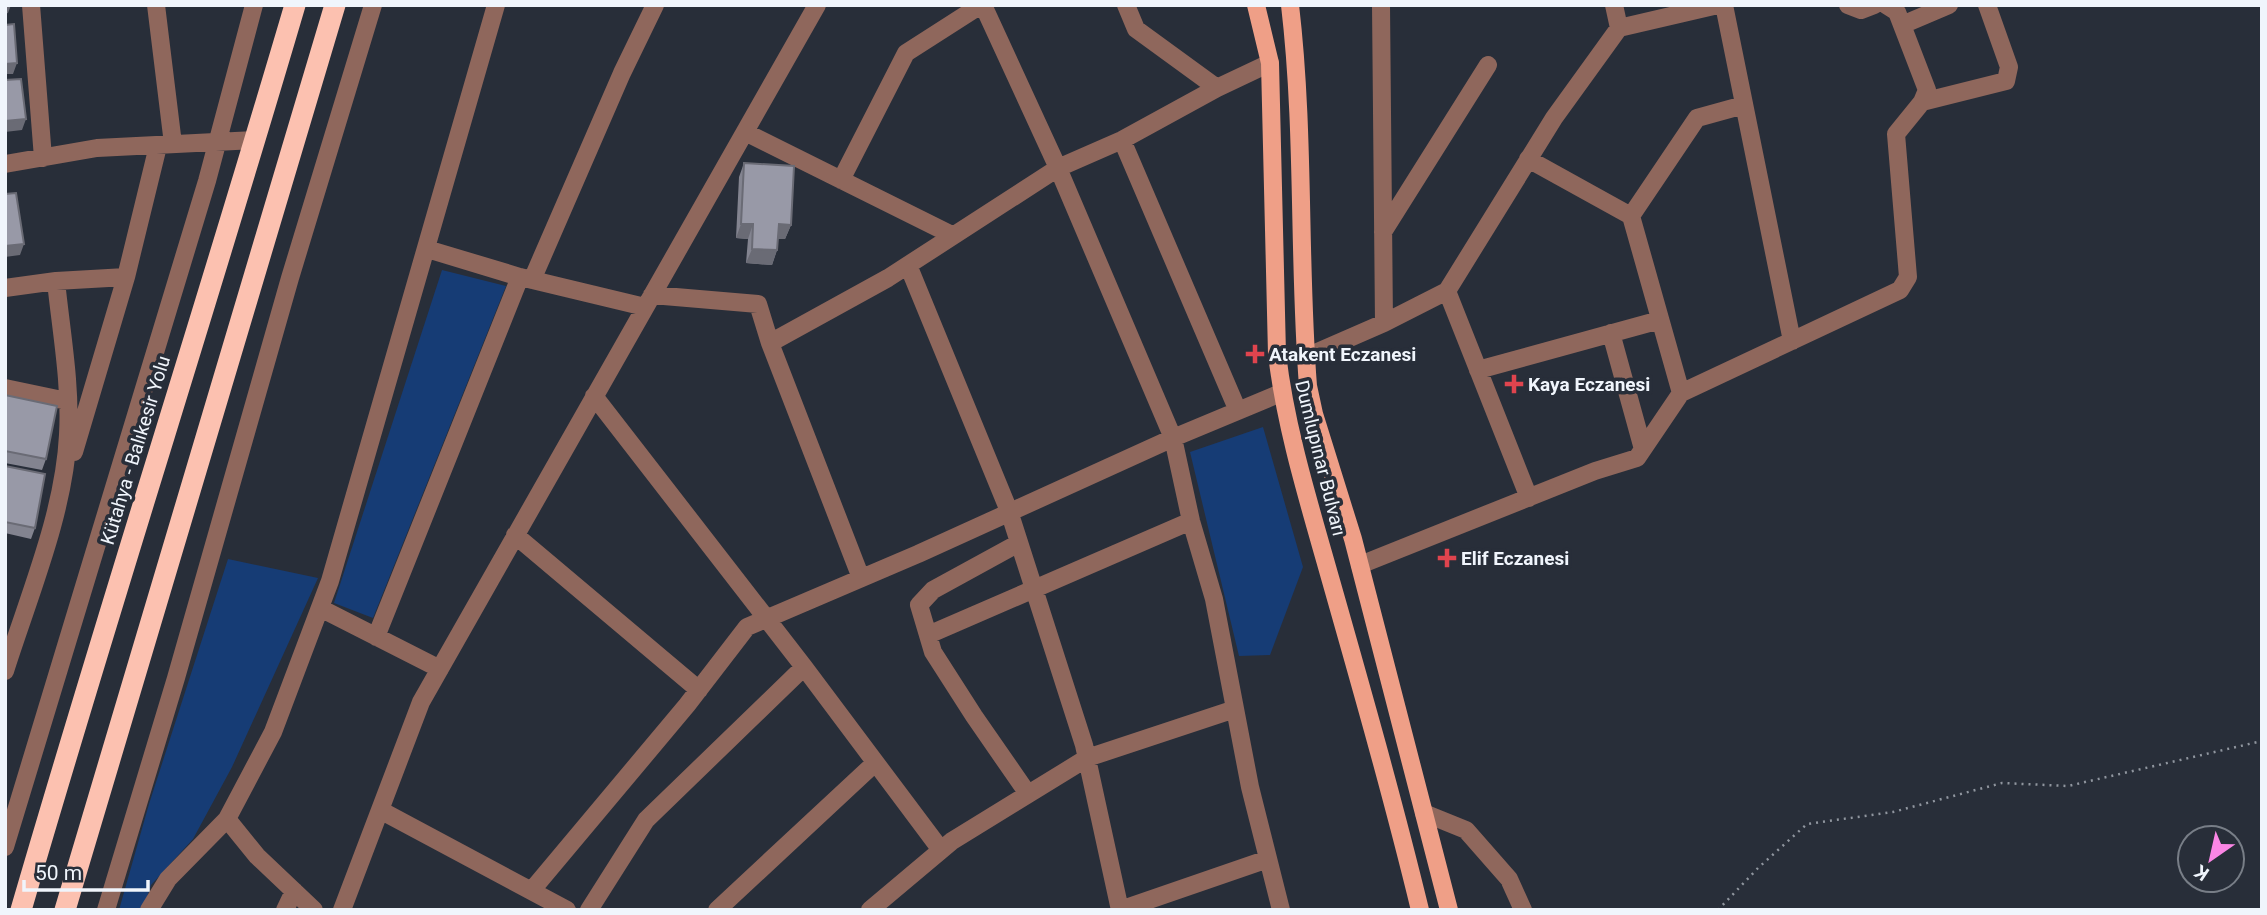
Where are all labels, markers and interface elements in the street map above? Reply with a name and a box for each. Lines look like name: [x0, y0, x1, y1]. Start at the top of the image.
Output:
place label: Atakent Eczanesi: [1269, 343, 1416, 366]
marker: Atakent Eczanesi: [1247, 346, 1263, 362]
street label: Kütahya - Balıkesir Yolu: [96, 353, 175, 547]
place label: Kaya Eczanesi: [1528, 373, 1650, 396]
marker: Kaya Eczanesi: [1506, 376, 1522, 392]
street label: Dumlupınar Bulvarı: [1290, 378, 1351, 538]
place label: Elif Eczanesi: [1461, 547, 1569, 570]
marker: Elif Eczanesi: [1439, 550, 1455, 566]
north arrow: [2176, 824, 2246, 894]
scale bar: [24, 848, 149, 892]
text: K: [2190, 859, 2213, 886]
text: 50 m: [35, 861, 82, 885]

